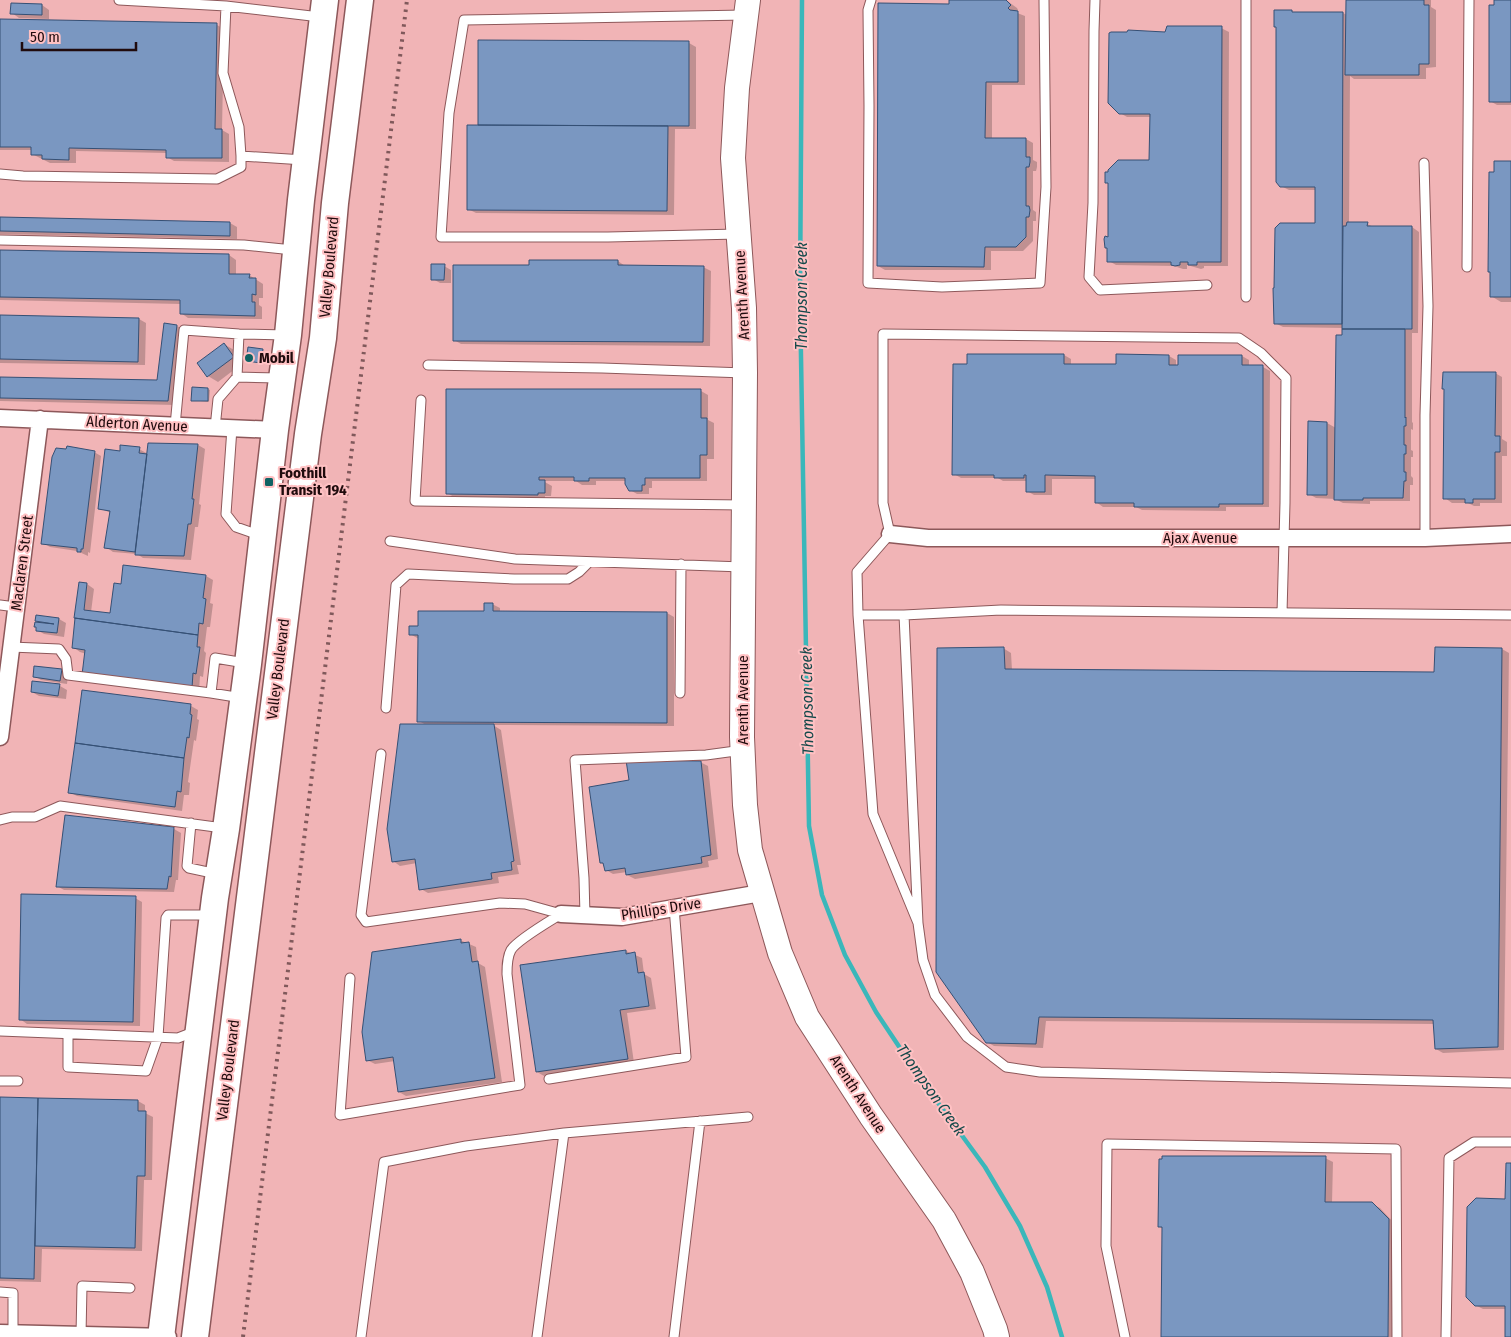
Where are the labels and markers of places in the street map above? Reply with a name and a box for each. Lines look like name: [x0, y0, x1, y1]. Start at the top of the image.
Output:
place label: Mobil: [259, 349, 295, 367]
marker: Mobil: [243, 352, 255, 364]
place label: Foothill Transit 194: [279, 464, 347, 499]
marker: Foothill Transit 194: [263, 476, 275, 488]

